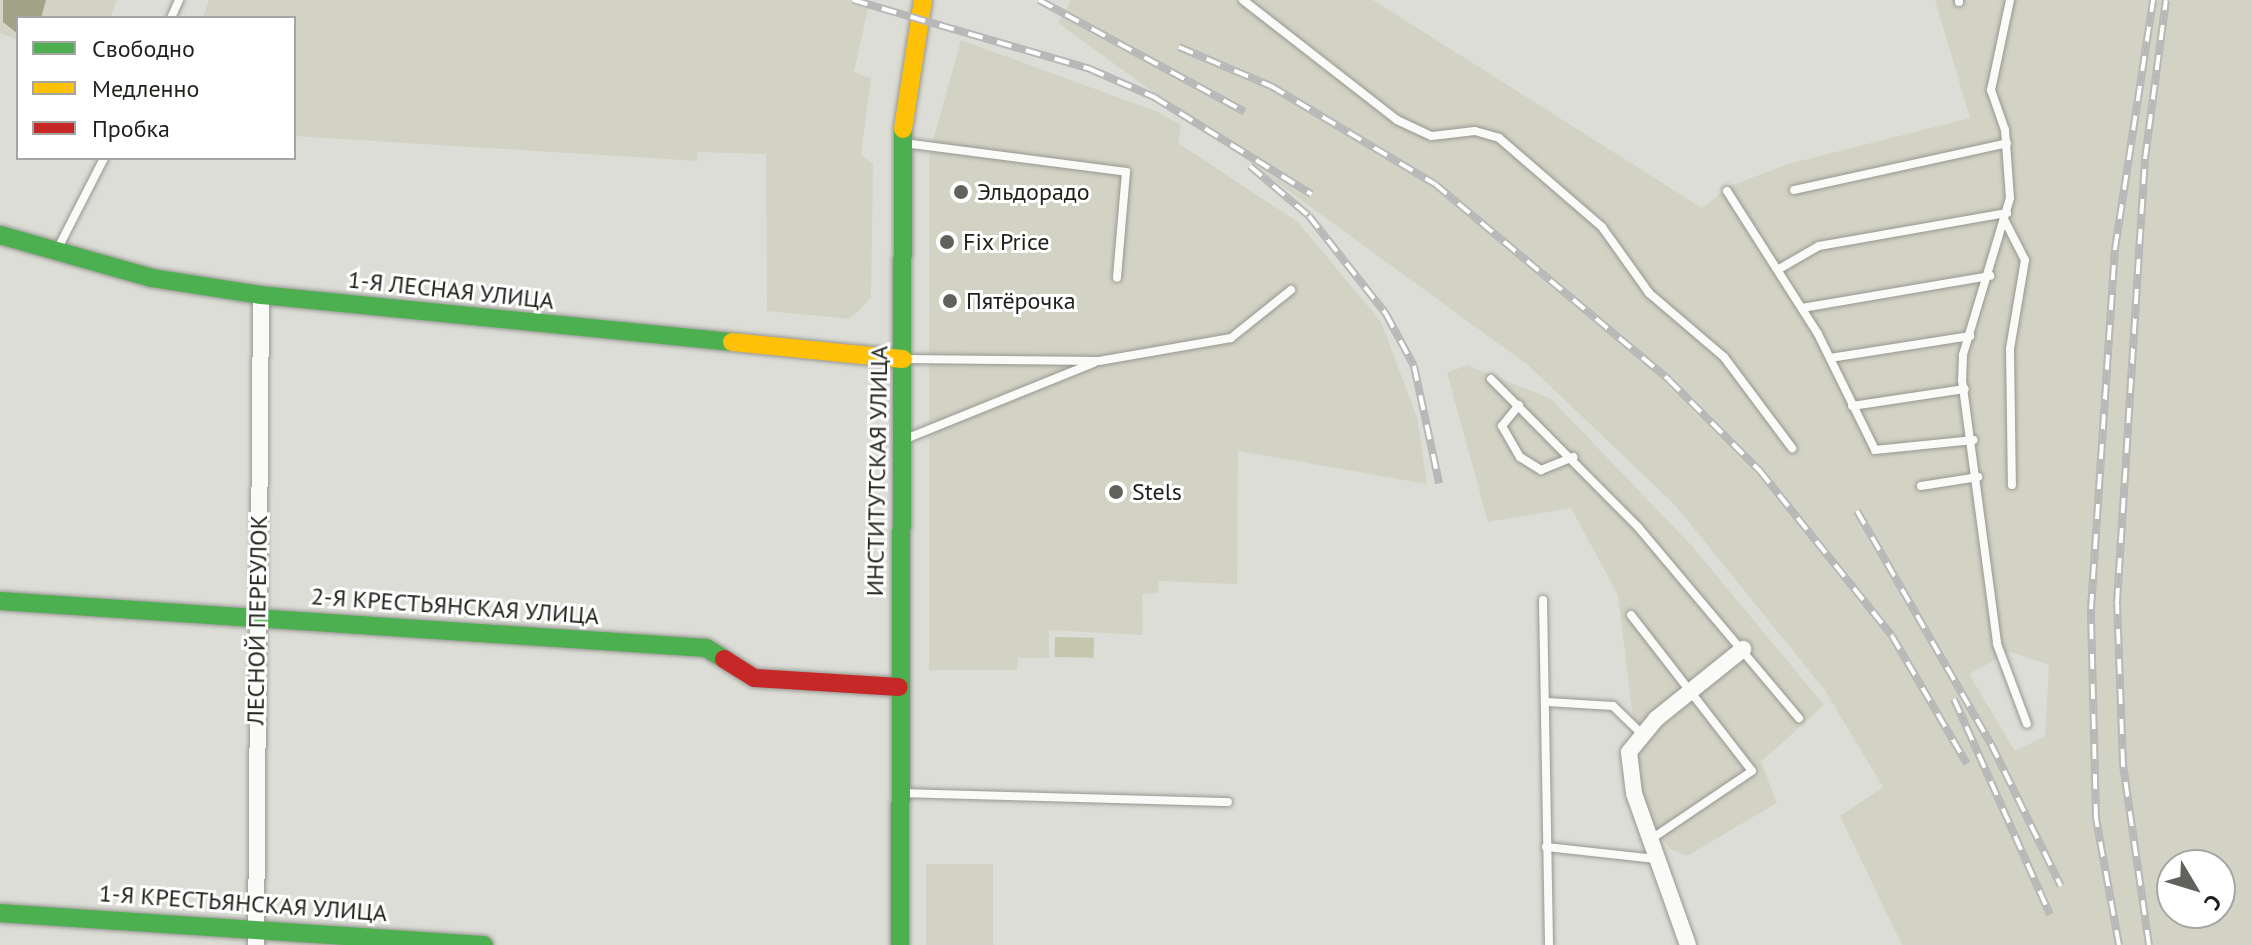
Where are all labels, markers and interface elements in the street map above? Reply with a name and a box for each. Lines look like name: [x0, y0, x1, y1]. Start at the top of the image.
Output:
legend: [16, 16, 296, 160]
text: Свободно: [92, 33, 195, 64]
text: Медленно: [92, 73, 199, 104]
text: Пробка: [92, 113, 170, 144]
place label: Эльдорадо: [977, 178, 1090, 206]
marker: Эльдорадо: [952, 183, 970, 201]
place label: Fix Price: [963, 228, 1050, 256]
marker: Fix Price: [938, 233, 956, 251]
street label: 1-Я ЛЕСНАЯ УЛИЦА: [346, 265, 556, 315]
place label: Пятёрочка: [966, 287, 1076, 315]
marker: Пятёрочка: [941, 292, 959, 310]
street label: ИНСТИТУТСКАЯ УЛИЦА: [860, 345, 894, 597]
place label: Stels: [1132, 478, 1182, 506]
marker: Stels: [1107, 483, 1125, 501]
street label: ЛЕСНОЙ ПЕРЕУЛОК: [241, 515, 273, 725]
street label: 2-Я КРЕСТЬЯНСКАЯ УЛИЦА: [310, 582, 600, 630]
north arrow: [2156, 849, 2236, 929]
street label: 1-Я КРЕСТЬЯНСКАЯ УЛИЦА: [98, 879, 388, 927]
text: С: [2199, 889, 2228, 916]

